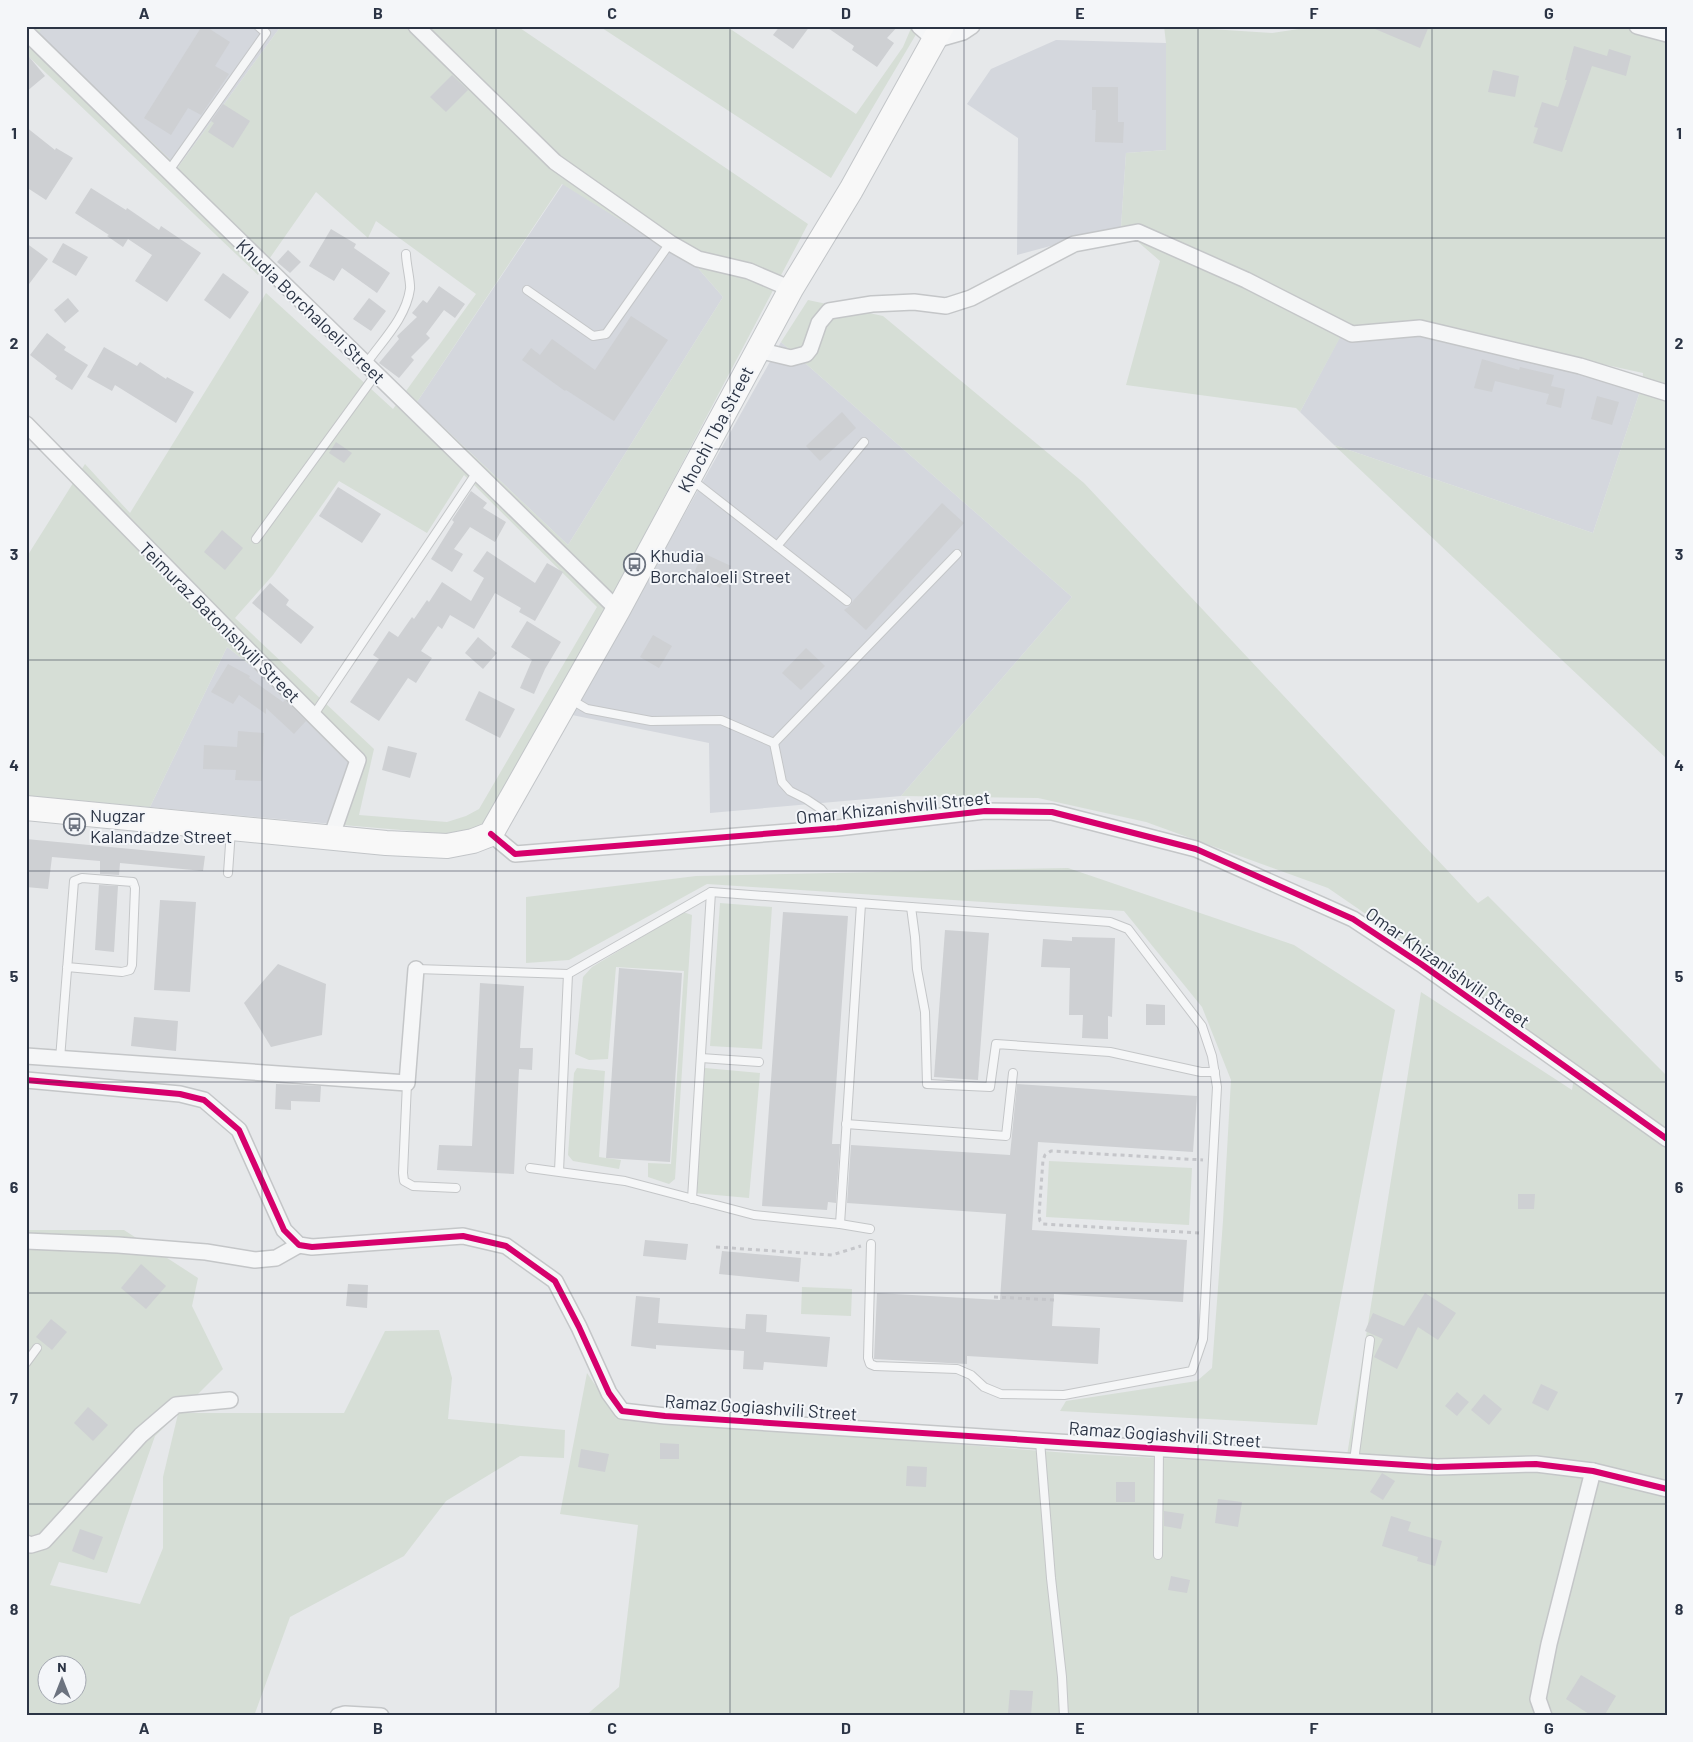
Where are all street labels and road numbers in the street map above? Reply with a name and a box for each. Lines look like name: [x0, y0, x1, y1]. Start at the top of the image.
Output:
street label: Khudia Borchaloeli Street: [232, 234, 390, 388]
street label: Khochi Tba Street: [673, 362, 757, 496]
street label: Teimuraz Batonishvili Street: [135, 537, 305, 707]
street label: Omar Khizanishvili Street: [795, 786, 991, 828]
street label: Omar Khizanishvili Street: [1362, 902, 1534, 1032]
street label: Ramaz Gogiashvili Street: [664, 1389, 858, 1425]
street label: Ramaz Gogiashvili Street: [1068, 1416, 1262, 1452]

